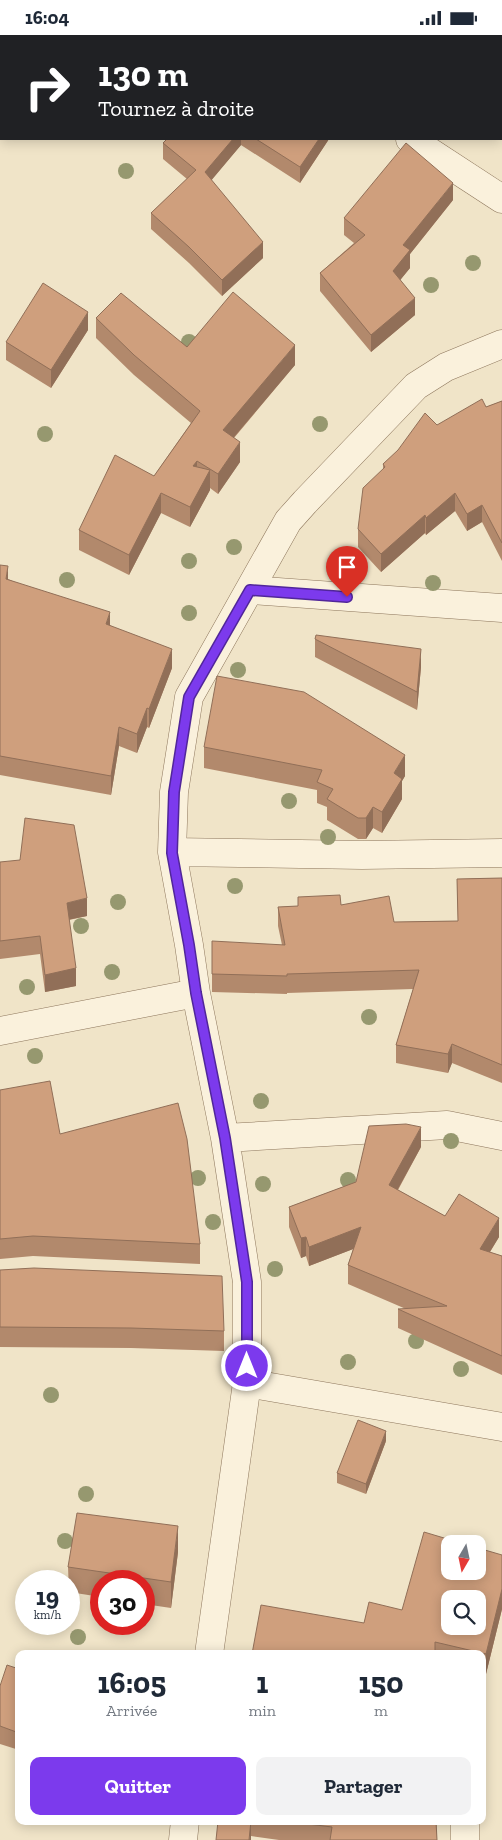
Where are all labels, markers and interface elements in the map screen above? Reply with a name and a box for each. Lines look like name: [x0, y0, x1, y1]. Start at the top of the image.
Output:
text: 16:04: [25, 6, 69, 29]
text: 130 m: [98, 53, 188, 95]
icon: right: [15, 55, 80, 120]
text: Tournez à droite: [98, 95, 254, 122]
pin: [326, 546, 368, 597]
icon: arrive: [333, 553, 361, 581]
position arrow: [220, 1339, 272, 1391]
north arrow: [441, 1535, 486, 1580]
map controls: [441, 1535, 486, 1635]
speed limit sign: 30: [90, 1570, 155, 1635]
text: 19: [36, 1581, 59, 1611]
button: search: [441, 1590, 486, 1635]
text: km/h: [34, 1608, 61, 1622]
text: 16:05: [97, 1665, 166, 1701]
text: 1: [256, 1665, 268, 1701]
text: 150: [358, 1665, 404, 1701]
text: Arrivée: [106, 1701, 157, 1720]
text: min: [249, 1701, 276, 1720]
text: m: [374, 1701, 388, 1720]
button: Quitter: [30, 1757, 246, 1815]
button: Partager: [256, 1757, 471, 1815]

